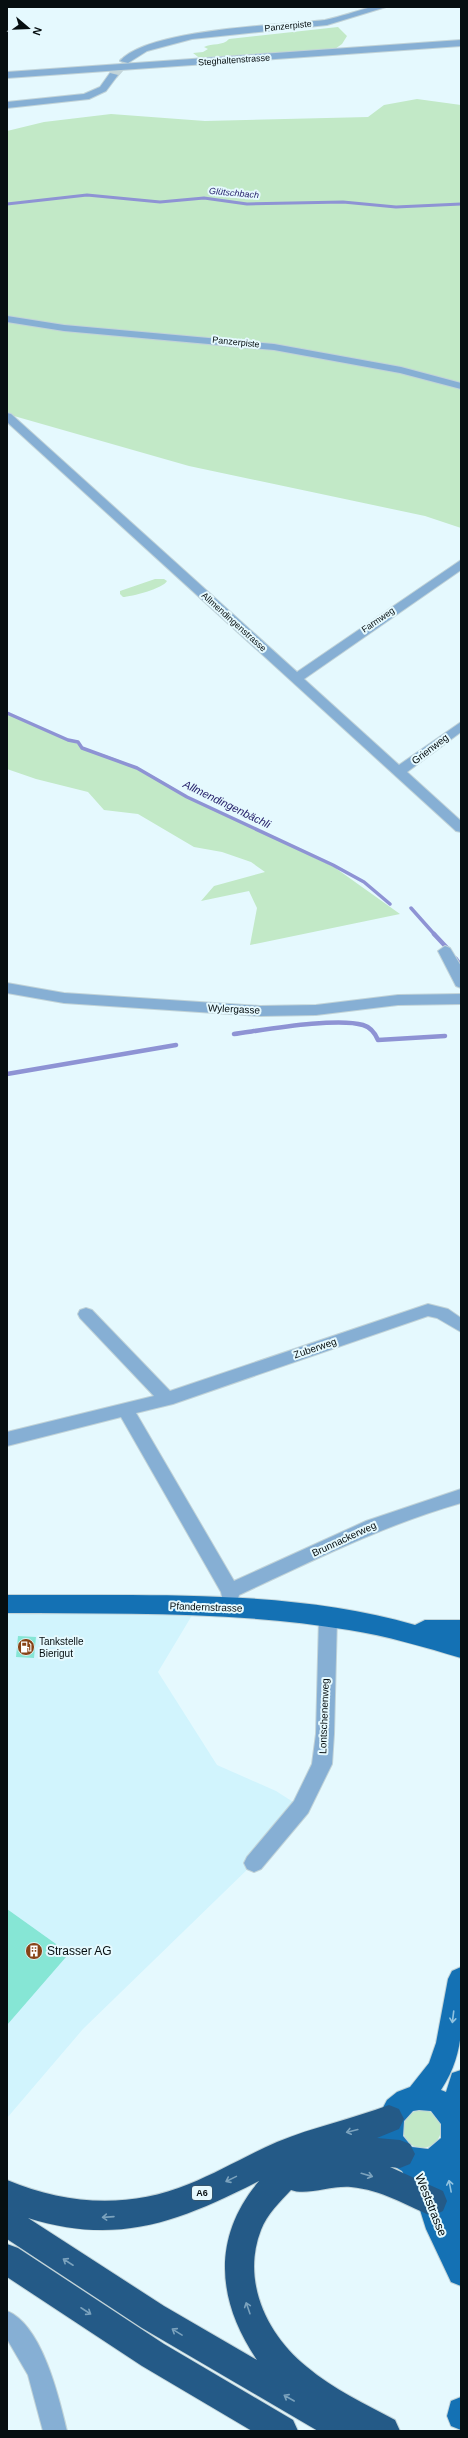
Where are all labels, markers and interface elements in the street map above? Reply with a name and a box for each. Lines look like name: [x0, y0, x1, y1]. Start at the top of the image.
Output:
north arrow: [8, 8, 48, 48]
street label: Panzerpiste: [264, 19, 312, 33]
text: N: [30, 26, 44, 37]
street label: Steghaltenstrasse: [198, 52, 270, 68]
water label: Glütschbach: [209, 186, 259, 200]
street label: Panzerpiste: [212, 335, 260, 349]
street label: Allmendingenstrasse: [200, 590, 268, 654]
street label: Farmweg: [360, 605, 396, 635]
street label: Grienweg: [410, 732, 450, 766]
water label: Allmendingenbächli: [181, 777, 273, 831]
street label: Wylergasse: [208, 1002, 261, 1016]
street label: Zuberweg: [292, 1336, 338, 1360]
street label: Brunnackerweg: [310, 1519, 378, 1559]
street label: Pfandernstrasse: [169, 1600, 243, 1614]
place label: Tankstelle Bierigut: [39, 1636, 84, 1659]
fuel station icon: Tankstelle Bierigut: [16, 1637, 36, 1657]
street label: Lontschenenweg: [317, 1678, 331, 1754]
building icon: Strasser AG: [24, 1941, 44, 1961]
place label: Strasser AG: [47, 1944, 112, 1958]
one-way arrow: [449, 2010, 457, 2023]
one-way arrow: [346, 2128, 359, 2135]
one-way arrow: [361, 2172, 374, 2179]
street label: Weststrasse: [412, 2172, 450, 2238]
one-way arrow: [226, 2176, 238, 2183]
one-way arrow: [446, 2179, 454, 2192]
road number: A6: [192, 2186, 212, 2200]
one-way arrow: [102, 2214, 115, 2221]
one-way arrow: [62, 2258, 74, 2266]
one-way arrow: [244, 2302, 251, 2315]
one-way arrow: [80, 2307, 91, 2315]
one-way arrow: [172, 2328, 183, 2336]
one-way arrow: [283, 2394, 295, 2402]

